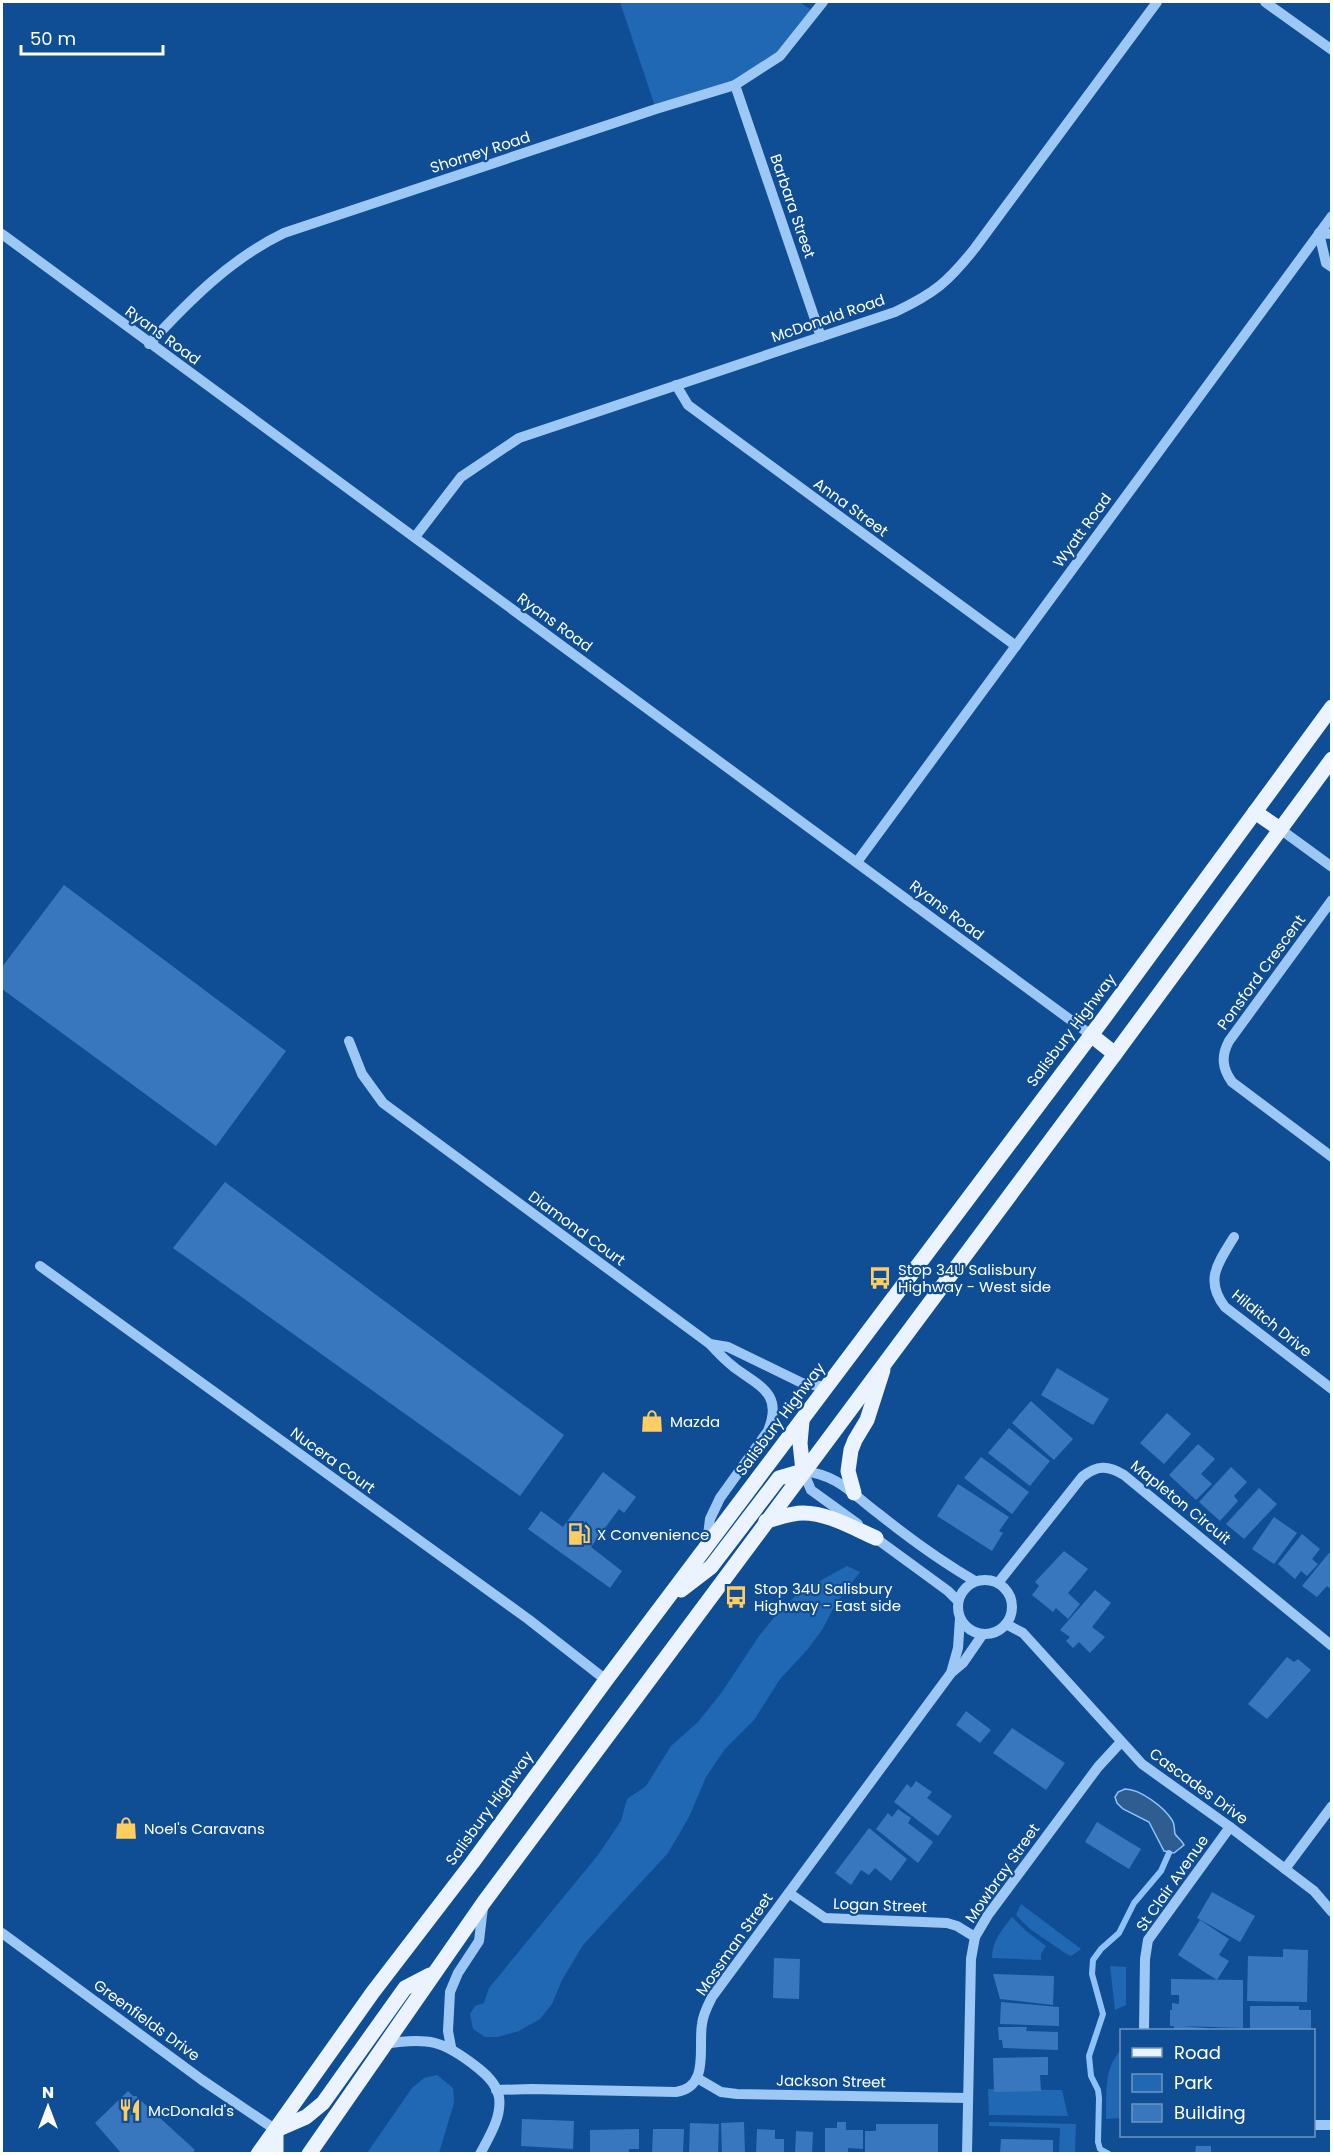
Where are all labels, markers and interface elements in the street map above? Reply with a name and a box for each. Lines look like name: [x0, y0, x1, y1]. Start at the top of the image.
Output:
scale bar: [21, 18, 164, 56]
text: 50 m: [30, 26, 76, 51]
street label: Shorney Road: [427, 126, 533, 178]
street label: Barbara Street: [765, 151, 821, 261]
street label: McDonald Road: [768, 289, 888, 347]
street label: Ryans Road: [121, 301, 205, 369]
street label: Anna Street: [809, 473, 893, 541]
street label: Wyatt Road: [1048, 489, 1116, 571]
street label: Ryans Road: [513, 588, 597, 656]
street label: Ryans Road: [905, 875, 989, 945]
street label: Ponsford Crescent: [1212, 910, 1310, 1034]
street label: Salisbury Highway: [1021, 969, 1121, 1091]
street label: Diamond Court: [524, 1186, 630, 1270]
place label: Stop 34U Salisbury Highway - West side: [898, 1259, 1051, 1297]
bus stop icon: Stop 34U Salisbury Highway - West side: [867, 1265, 893, 1291]
street label: Hilditch Drive: [1228, 1284, 1316, 1362]
street label: Salisbury Highway: [730, 1358, 830, 1480]
shop icon: Mazda: [639, 1408, 665, 1434]
place label: Mazda: [670, 1411, 720, 1432]
street label: Nucera Court: [286, 1422, 380, 1498]
street label: Mapleton Circuit: [1126, 1455, 1236, 1549]
fuel station icon: X Convenience: [566, 1521, 592, 1547]
place label: X Convenience: [597, 1524, 709, 1545]
place label: Stop 34U Salisbury Highway - East side: [754, 1578, 901, 1616]
bus stop icon: Stop 34U Salisbury Highway - East side: [723, 1584, 749, 1610]
street label: Cascades Drive: [1145, 1743, 1253, 1829]
street label: Salisbury Highway: [440, 1746, 538, 1869]
shop icon: Noel's Caravans: [113, 1815, 139, 1841]
place label: Noel's Caravans: [144, 1818, 265, 1839]
street label: Mowbray Street: [960, 1819, 1044, 1927]
street label: St Clair Avenue: [1131, 1831, 1213, 1935]
street label: Mossman Street: [691, 1888, 777, 2000]
street label: Logan Street: [833, 1893, 927, 1917]
street label: Greenfields Drive: [90, 1974, 204, 2066]
legend: [1120, 2029, 1315, 2137]
text: Road: [1174, 2040, 1221, 2065]
street label: Jackson Street: [776, 2070, 886, 2092]
text: Park: [1174, 2070, 1213, 2095]
north arrow: [18, 2077, 78, 2137]
text: N: [42, 2081, 54, 2104]
restaurant icon: McDonald's: [117, 2097, 143, 2123]
place label: McDonald's: [148, 2100, 234, 2121]
text: Building: [1174, 2100, 1246, 2125]

